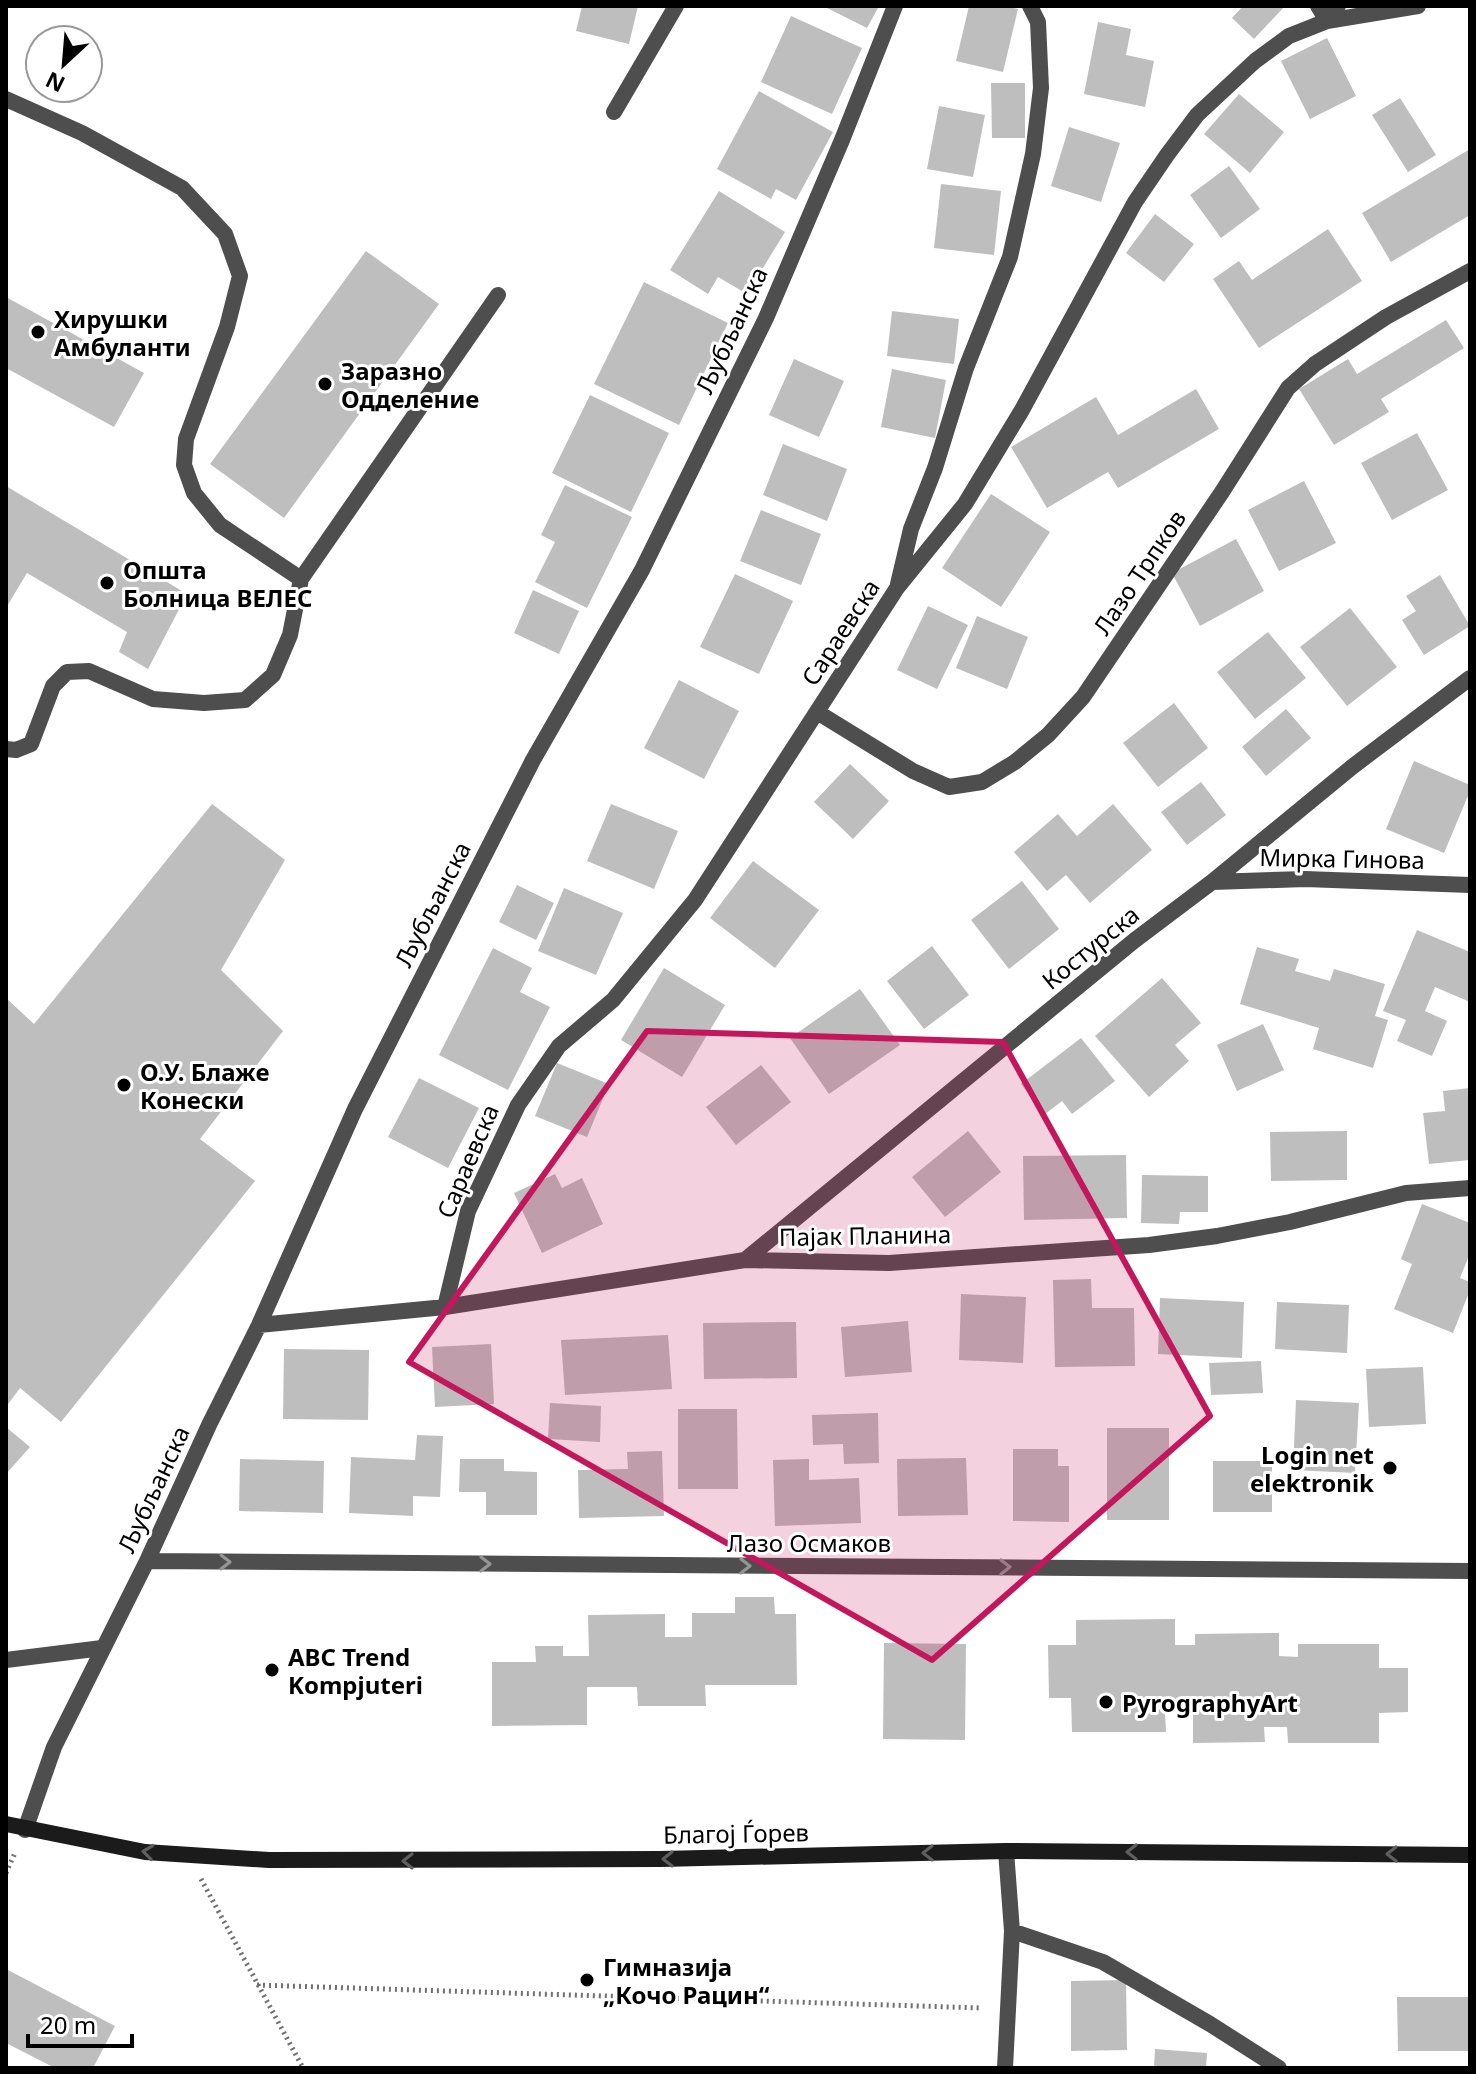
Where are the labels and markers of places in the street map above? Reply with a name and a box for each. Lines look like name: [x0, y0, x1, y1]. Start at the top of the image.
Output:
place label: Хирушки Амбуланти: [54, 302, 191, 363]
marker: Хирушки Амбуланти: [29, 323, 47, 341]
place label: Заразно Одделение: [341, 354, 479, 415]
marker: Заразно Одделение: [316, 375, 334, 393]
place label: Општа Болница ВЕЛЕС: [123, 553, 312, 614]
marker: Општа Болница ВЕЛЕС: [98, 574, 116, 592]
place label: О.У. Блаже Конески: [140, 1055, 269, 1116]
marker: О.У. Блаже Конески: [115, 1076, 133, 1094]
place label: Login net elektronik: [1250, 1438, 1374, 1499]
marker: Login net elektronik: [1381, 1459, 1399, 1477]
place label: ABC Trend Kompjuteri: [288, 1640, 423, 1701]
marker: ABC Trend Kompjuteri: [263, 1661, 281, 1679]
place label: PyrographyArt: [1122, 1686, 1298, 1719]
marker: PyrographyArt: [1097, 1693, 1115, 1711]
place label: Гимназија „Кочо Рацин“: [603, 1950, 770, 2011]
marker: Гимназија „Кочо Рацин“: [578, 1971, 596, 1989]

